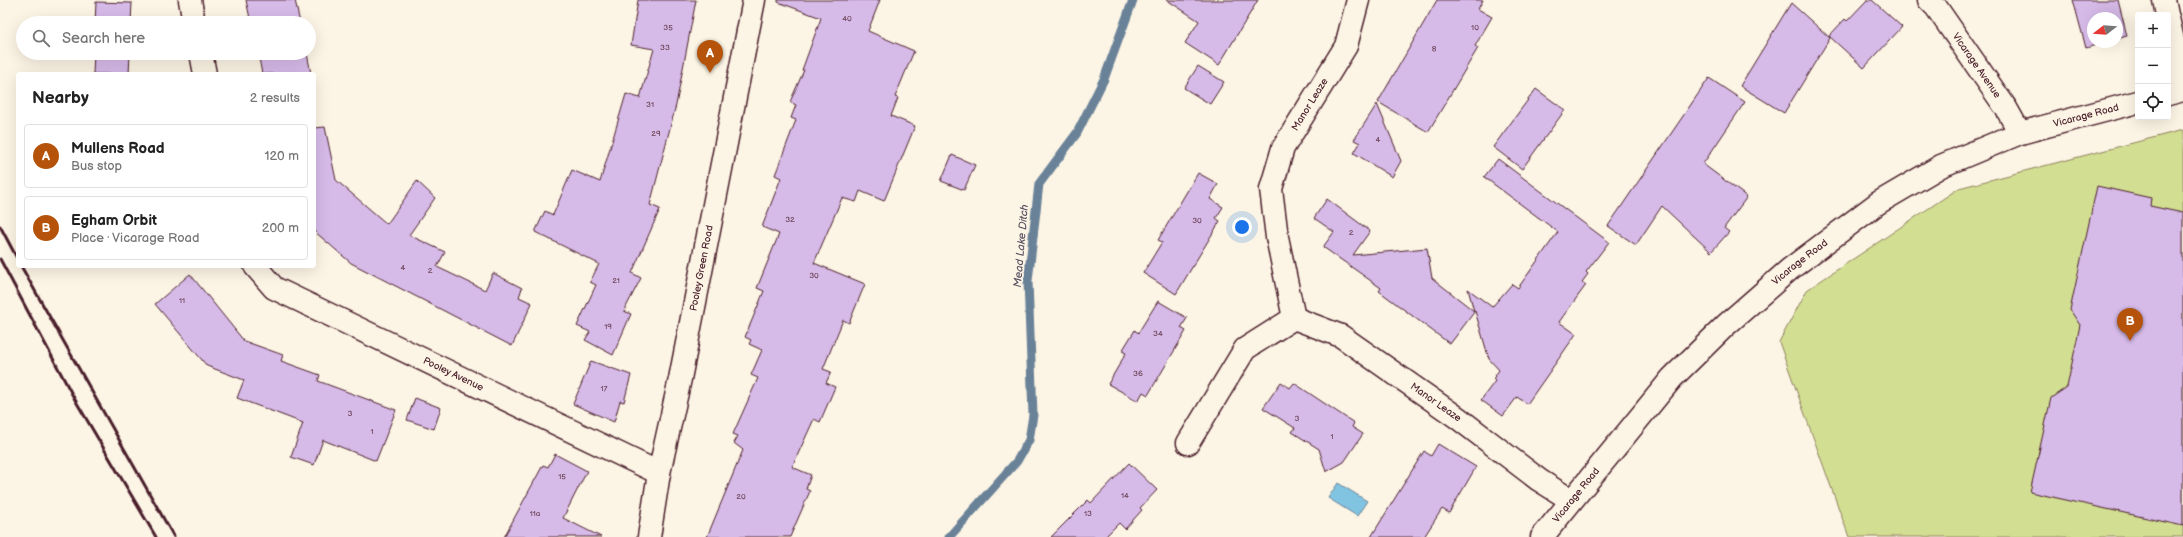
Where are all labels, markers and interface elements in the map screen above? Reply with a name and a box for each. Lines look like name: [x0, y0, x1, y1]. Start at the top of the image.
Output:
north arrow: [2087, 12, 2123, 48]
map controls: [2135, 12, 2171, 120]
button: +: [2135, 12, 2171, 48]
house number: 40: [842, 14, 852, 23]
search box: [16, 16, 316, 60]
house number: 35: [663, 23, 673, 32]
house number: 10: [1471, 23, 1479, 32]
icon: search: [30, 27, 52, 49]
text: Search here: [62, 29, 145, 48]
street label: Vicarage Avenue: [1950, 31, 2003, 100]
pin: A: [697, 40, 723, 73]
house number: 33: [660, 43, 670, 52]
house number: 8: [1432, 44, 1437, 53]
button: −: [2135, 48, 2171, 84]
street label: Manor Leaze: [1289, 76, 1331, 133]
button: locate: [2135, 84, 2171, 120]
text: Nearby: [32, 88, 89, 108]
text: 2 results: [250, 90, 300, 106]
house number: 31: [646, 100, 654, 109]
street label: Vicarage Road: [2052, 101, 2120, 130]
house number: 29: [651, 129, 661, 138]
house number: 4: [1376, 135, 1381, 144]
text: Mullens Road: [71, 139, 165, 158]
text: A: [42, 148, 50, 164]
text: 120 m: [264, 148, 299, 164]
text: Bus stop: [71, 158, 122, 174]
water label: Mead Lake Ditch: [1011, 204, 1031, 288]
text: Egham Orbit: [71, 211, 157, 230]
house number: 32: [785, 215, 795, 224]
house number: 30: [1192, 216, 1202, 225]
your location: [1232, 217, 1252, 237]
text: B: [41, 220, 51, 236]
text: 200 m: [262, 220, 299, 236]
street label: Pooley Green Road: [687, 224, 716, 312]
house number: 2: [1349, 228, 1354, 237]
text: Place · Vicarage Road: [71, 230, 199, 246]
street label: Vicarage Road: [1770, 237, 1830, 288]
house number: 4: [401, 263, 406, 272]
house number: 2: [428, 266, 433, 275]
house number: 30: [809, 271, 819, 280]
house number: 21: [612, 276, 620, 285]
house number: 11: [179, 296, 185, 305]
pin: B: [2117, 308, 2143, 341]
house number: 19: [604, 322, 612, 331]
house number: 34: [1153, 329, 1163, 338]
street label: Pooley Avenue: [421, 355, 485, 394]
house number: 36: [1133, 369, 1143, 378]
street label: Manor Leaze: [1408, 380, 1464, 424]
house number: 17: [600, 384, 608, 393]
house number: 3: [348, 409, 353, 418]
house number: 3: [1295, 414, 1300, 423]
house number: 1: [370, 427, 374, 436]
house number: 1: [1330, 432, 1334, 441]
street label: Vicarage Road: [1550, 465, 1602, 525]
house number: 15: [558, 472, 566, 481]
house number: 14: [1121, 491, 1129, 500]
house number: 20: [736, 492, 746, 501]
house number: 11a: [530, 509, 541, 518]
house number: 13: [1084, 509, 1092, 518]

